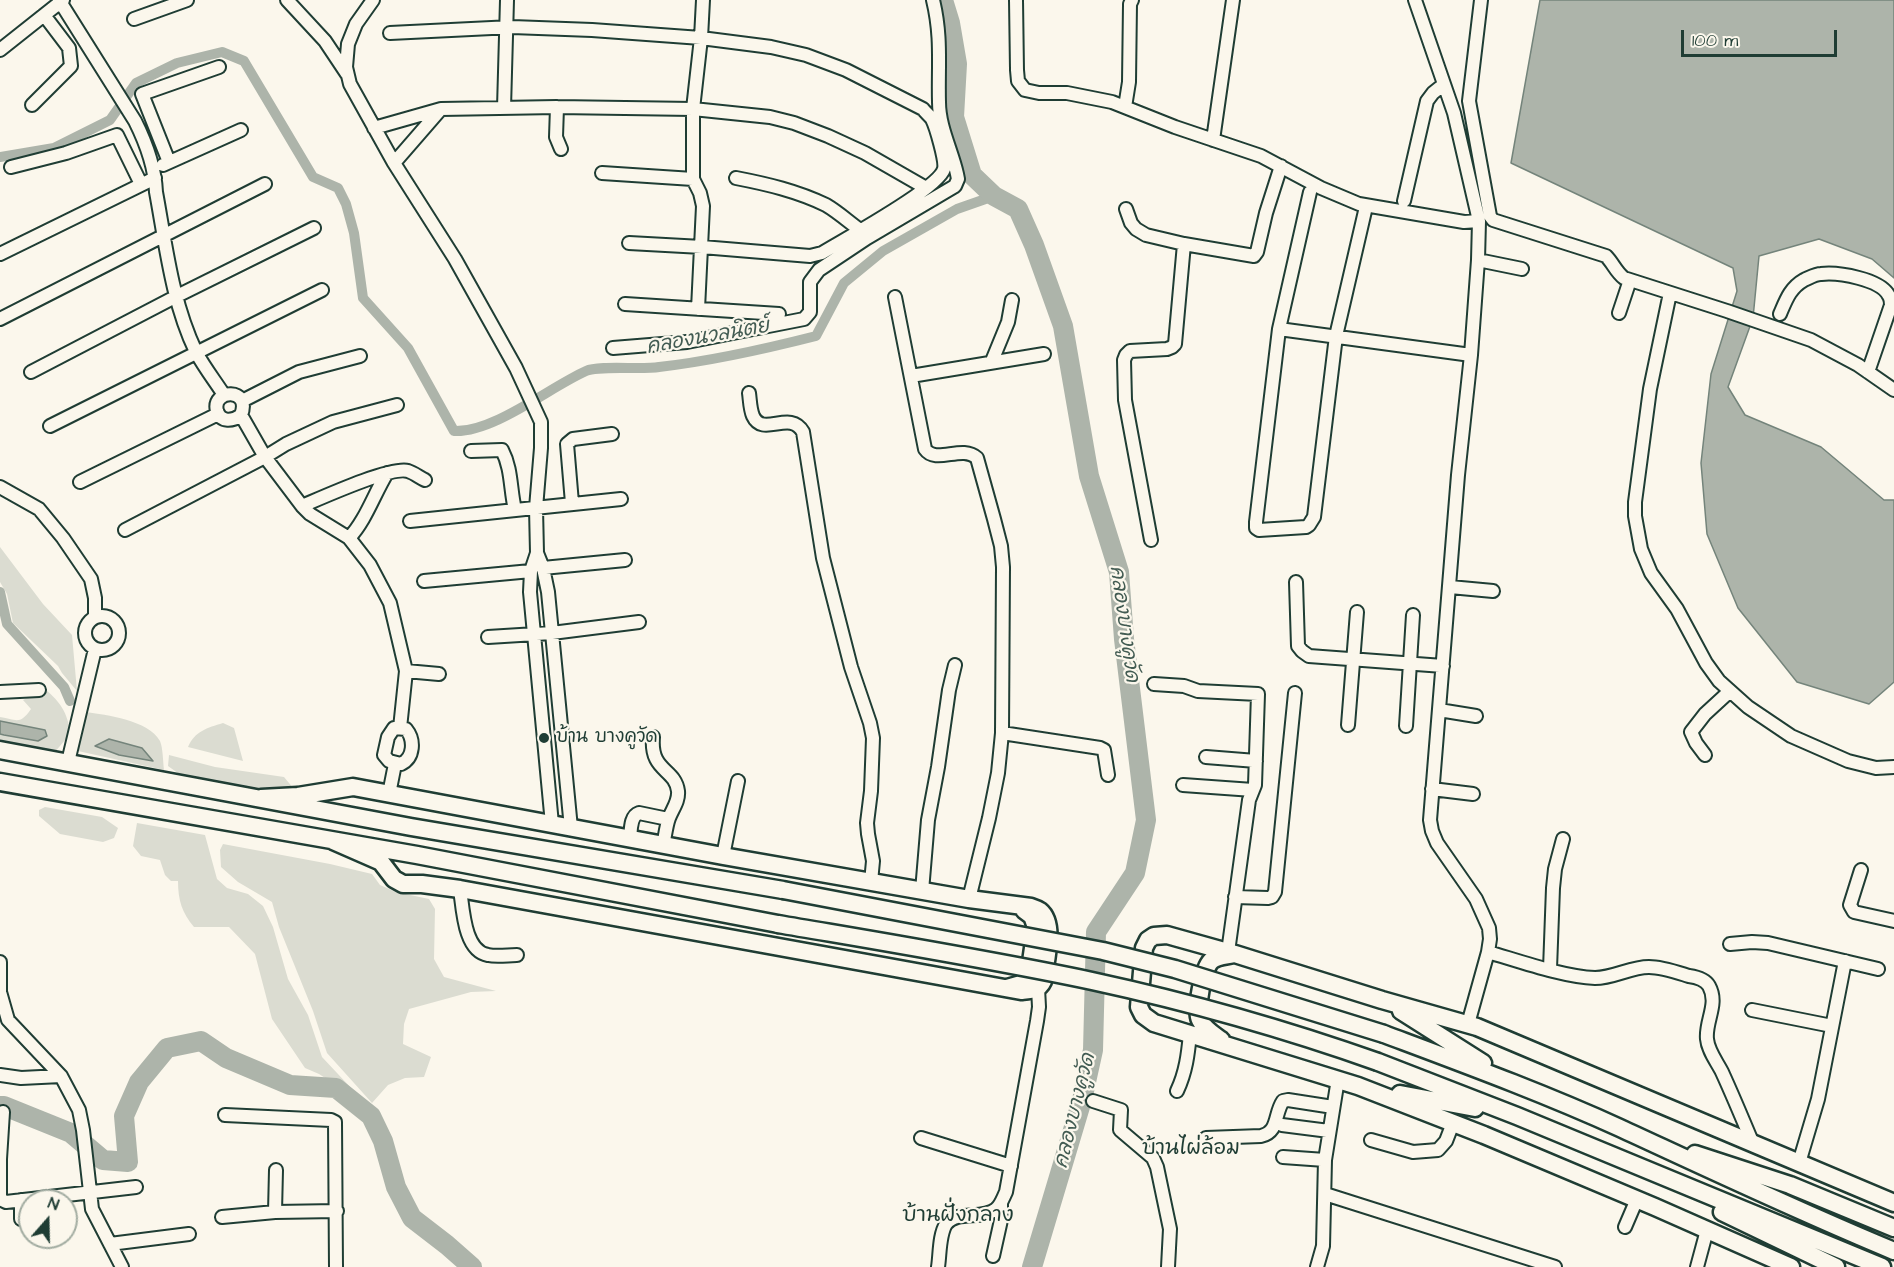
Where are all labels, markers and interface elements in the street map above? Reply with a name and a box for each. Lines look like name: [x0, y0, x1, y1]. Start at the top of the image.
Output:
scale bar: [1684, 18, 1840, 56]
text: 100 m: [1692, 28, 1738, 53]
water label: คลองนวลนิตย์: [645, 315, 771, 361]
water label: คลองบางคูวัด: [1103, 564, 1143, 684]
place label: บ้าน บางคูวัด: [556, 727, 658, 749]
marker: บ้าน บางคูวัด: [537, 731, 551, 745]
water label: คลองบางคูวัด: [1050, 1051, 1102, 1171]
district label: บ้านไผ่ล้อม: [1142, 1137, 1240, 1163]
north arrow: [18, 1189, 78, 1249]
text: N: [45, 1192, 62, 1216]
district label: บ้านฝั่งกลาง: [902, 1204, 1014, 1230]

